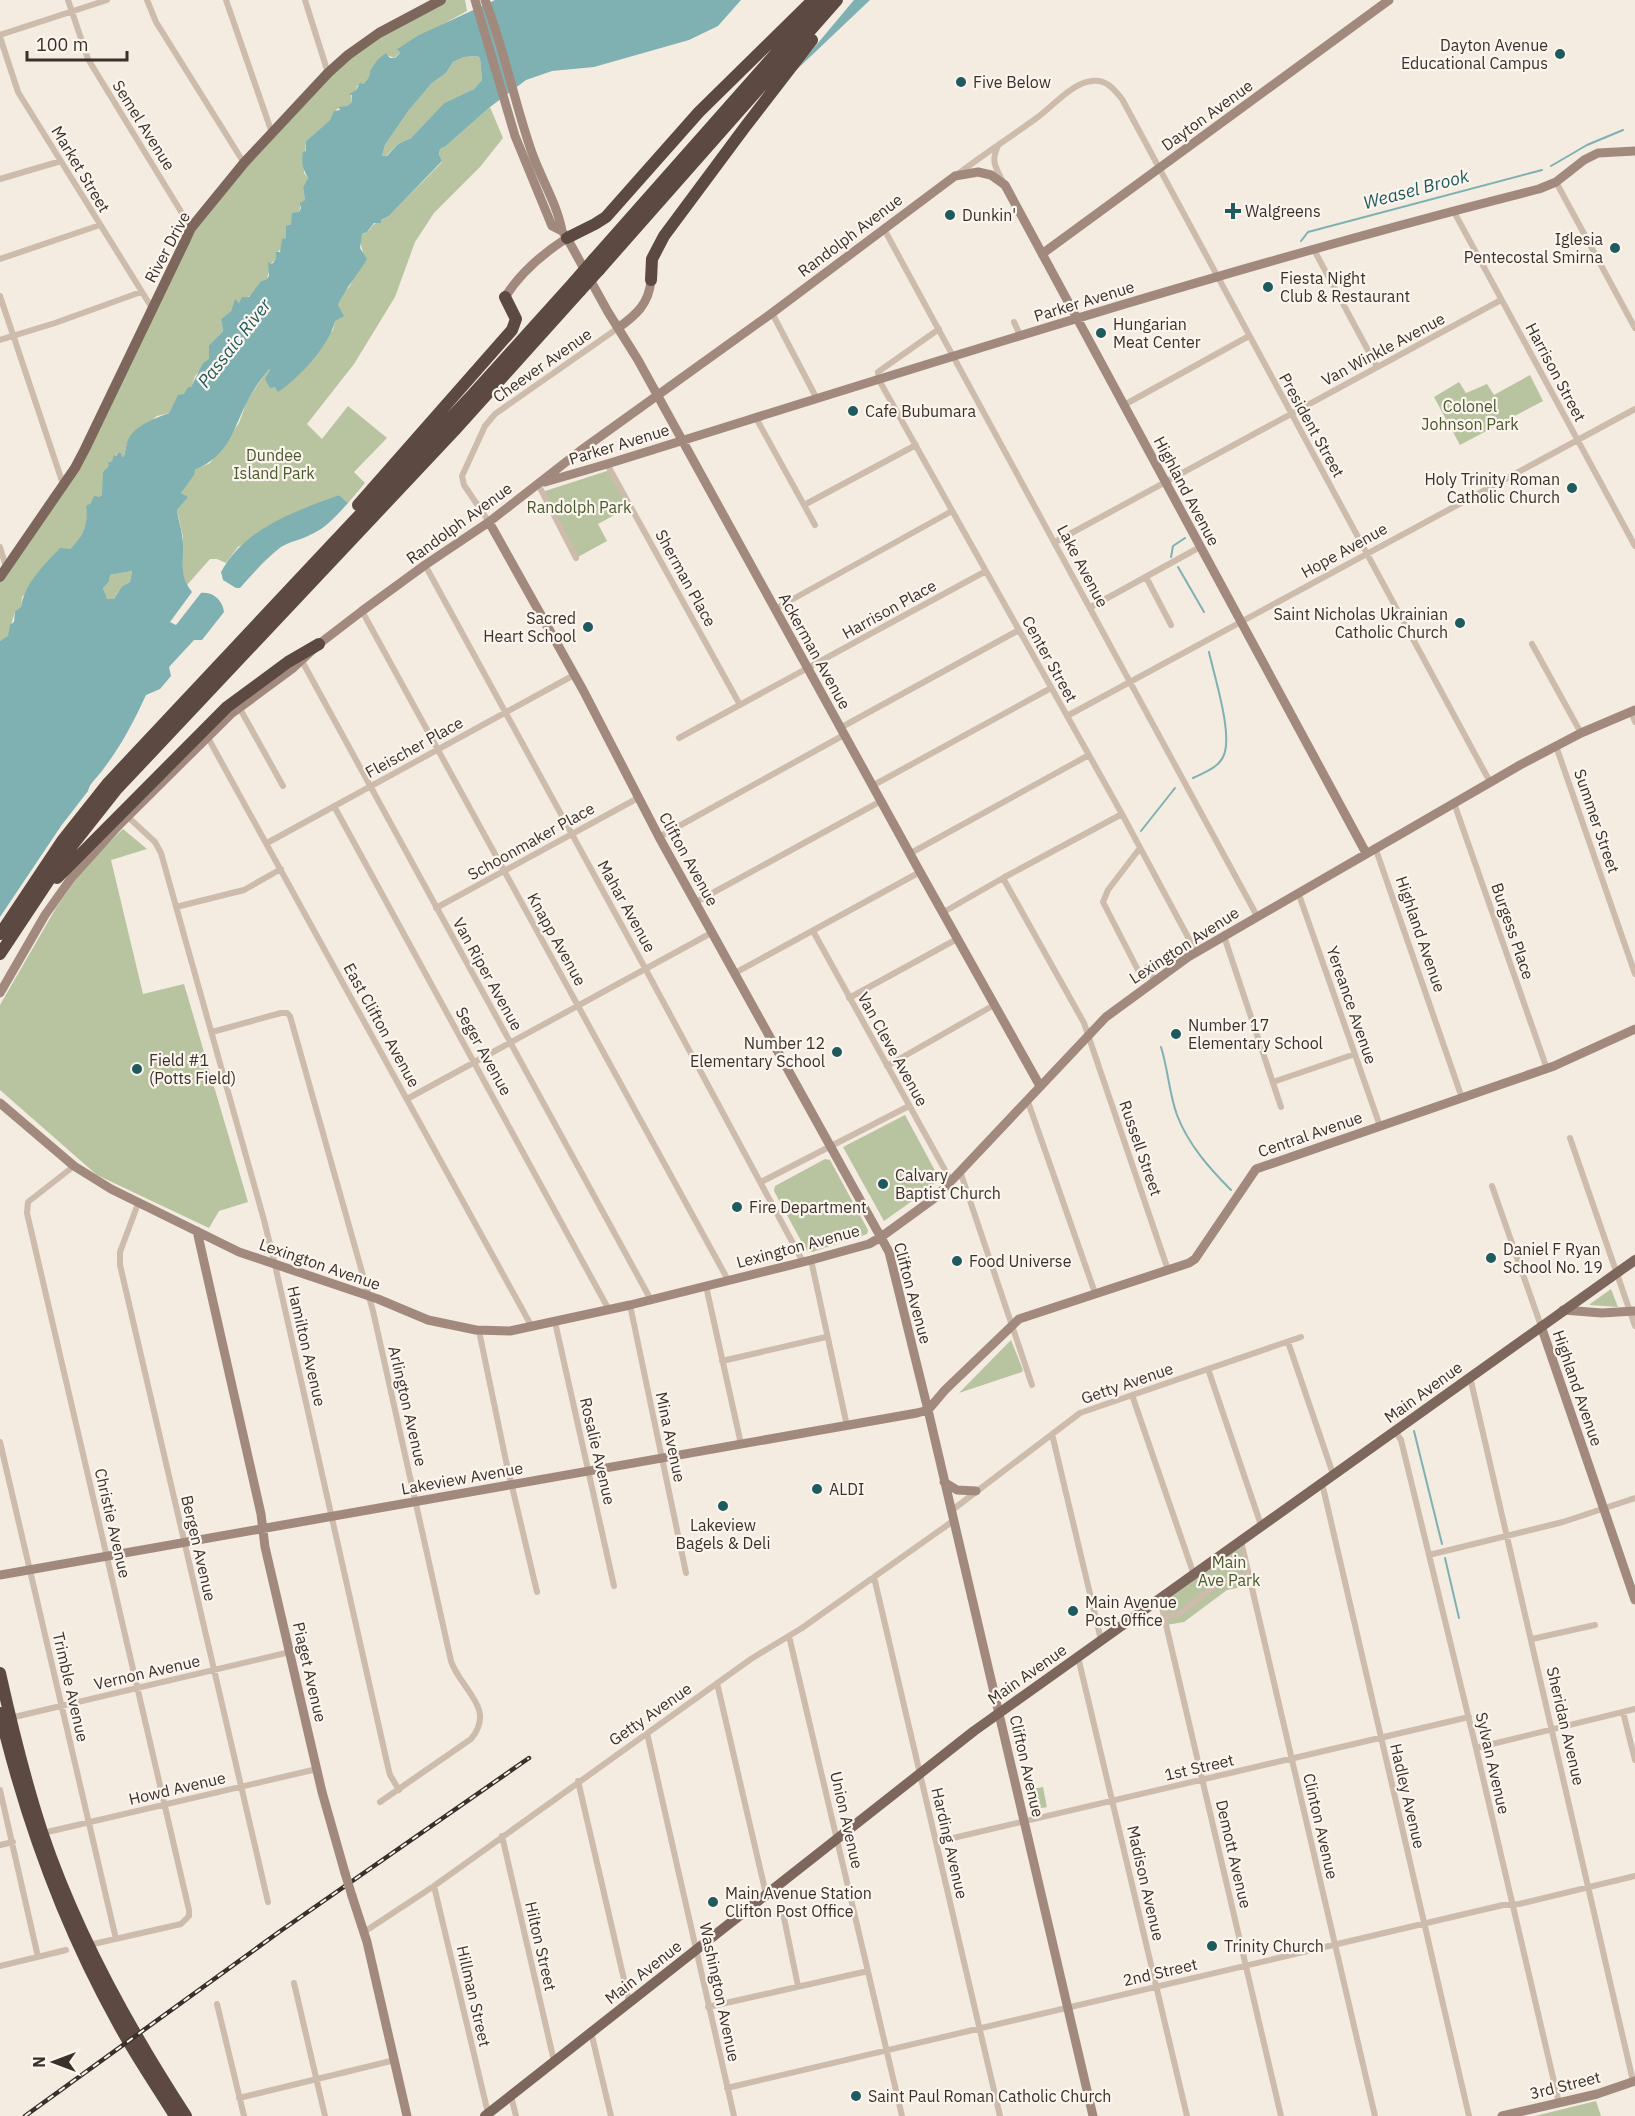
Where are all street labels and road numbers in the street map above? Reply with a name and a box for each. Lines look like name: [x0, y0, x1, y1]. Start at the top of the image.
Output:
street label: Dayton Avenue: [1157, 75, 1257, 155]
street label: Semel Avenue: [108, 76, 180, 174]
street label: Market Street: [47, 122, 115, 216]
street label: Randolph Avenue: [794, 189, 906, 281]
street label: River Drive: [140, 208, 194, 286]
street label: Parker Avenue: [1031, 276, 1137, 326]
street label: Van Winkle Avenue: [1318, 308, 1448, 390]
street label: Harrison Street: [1522, 319, 1590, 425]
street label: Cheever Avenue: [489, 323, 595, 406]
street label: President Street: [1275, 369, 1349, 481]
street label: Parker Avenue: [566, 419, 672, 469]
street label: Highland Avenue: [1150, 433, 1224, 549]
street label: Randolph Avenue: [402, 478, 516, 568]
street label: Hope Avenue: [1297, 518, 1391, 582]
street label: Lake Avenue: [1053, 521, 1113, 611]
street label: Sherman Place: [651, 526, 721, 630]
street label: Harrison Place: [838, 575, 940, 643]
street label: Ackerman Avenue: [775, 589, 855, 713]
street label: Center Street: [1018, 612, 1082, 706]
street label: Fleischer Place: [362, 712, 467, 782]
street label: Summer Street: [1570, 766, 1624, 876]
street label: Schoonmaker Place: [464, 798, 598, 884]
street label: Clifton Avenue: [655, 809, 723, 910]
street label: Mahar Avenue: [593, 856, 661, 956]
street label: Highland Avenue: [1392, 873, 1450, 995]
street label: Burgess Place: [1487, 880, 1539, 982]
street label: Knapp Avenue: [523, 889, 591, 989]
street label: Lexington Avenue: [1125, 902, 1243, 988]
street label: Van Riper Avenue: [449, 914, 527, 1034]
street label: Yereance Avenue: [1322, 943, 1382, 1067]
street label: East Clifton Avenue: [340, 959, 425, 1091]
street label: Van Cleve Avenue: [853, 988, 933, 1110]
street label: Seger Avenue: [451, 1003, 517, 1099]
street label: Russell Street: [1115, 1098, 1167, 1198]
street label: Central Avenue: [1255, 1107, 1365, 1161]
street label: Lexington Avenue: [734, 1220, 862, 1272]
street label: Lexington Avenue: [257, 1234, 383, 1294]
street label: Clifton Avenue: [890, 1240, 936, 1346]
street label: Hamilton Avenue: [283, 1284, 331, 1408]
street label: Highland Avenue: [1549, 1327, 1607, 1449]
street label: Arlington Avenue: [384, 1344, 432, 1468]
street label: Main Avenue: [1380, 1357, 1466, 1427]
street label: Getty Avenue: [1078, 1358, 1176, 1408]
street label: Mina Avenue: [652, 1390, 690, 1484]
street label: Rosalie Avenue: [576, 1395, 620, 1507]
street label: Lakeview Avenue: [399, 1457, 525, 1499]
street label: Christie Avenue: [91, 1466, 135, 1580]
street label: Bergen Avenue: [177, 1493, 221, 1603]
street label: Piaget Avenue: [289, 1620, 331, 1724]
street label: Trimble Avenue: [49, 1630, 93, 1744]
street label: Main Avenue: [984, 1639, 1071, 1709]
street label: Vernon Avenue: [92, 1650, 202, 1694]
street label: Sheridan Avenue: [1543, 1665, 1589, 1787]
street label: Getty Avenue: [605, 1678, 695, 1750]
street label: Sylvan Avenue: [1472, 1710, 1514, 1816]
street label: Clifton Avenue: [1006, 1713, 1049, 1819]
street label: Hadley Avenue: [1386, 1741, 1430, 1851]
street label: 1st Street: [1162, 1749, 1236, 1785]
street label: Howd Avenue: [127, 1767, 228, 1809]
street label: Union Avenue: [826, 1769, 868, 1871]
street label: Clinton Avenue: [1299, 1771, 1343, 1881]
street label: Harding Avenue: [927, 1785, 973, 1901]
street label: Demott Avenue: [1212, 1798, 1256, 1910]
street label: Madison Avenue: [1123, 1823, 1169, 1943]
street label: Hilton Street: [521, 1899, 561, 1993]
street label: Washington Avenue: [695, 1921, 745, 2064]
street label: Main Avenue: [601, 1936, 686, 2008]
street label: Hillman Street: [453, 1943, 495, 2049]
street label: 2nd Street: [1121, 1954, 1199, 1990]
street label: 3rd Street: [1527, 2067, 1603, 2103]

